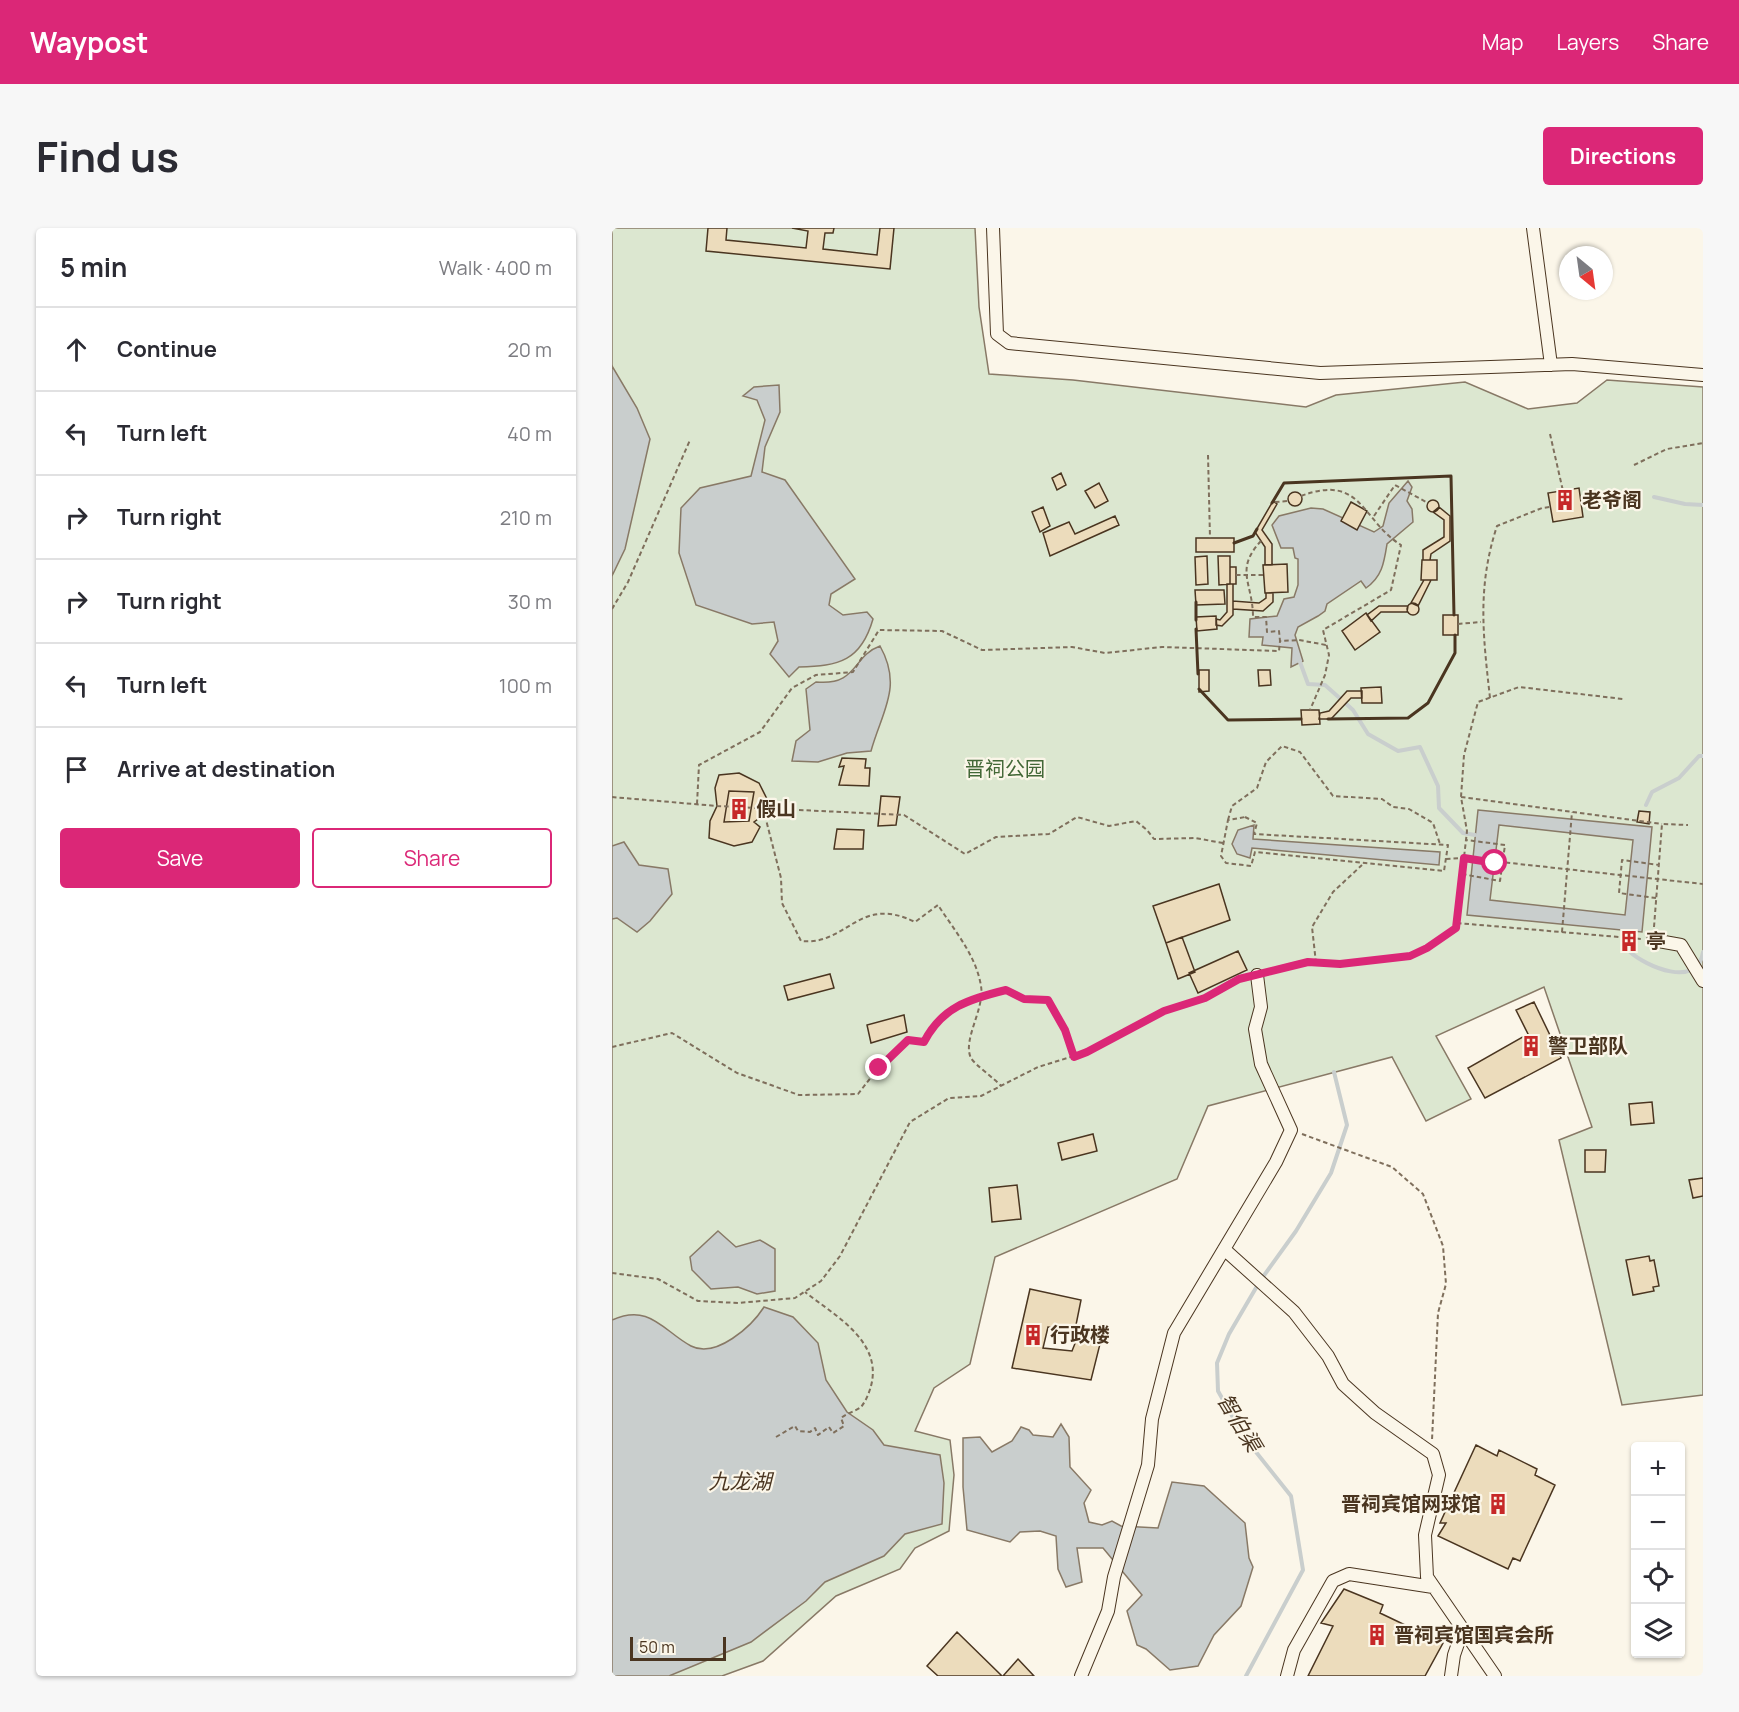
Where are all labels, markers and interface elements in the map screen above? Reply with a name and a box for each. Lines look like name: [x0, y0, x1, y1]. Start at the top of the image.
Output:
text: Waypost: [30, 23, 149, 61]
text: Map: [1482, 28, 1523, 56]
text: Layers: [1556, 28, 1619, 56]
text: Share: [1652, 28, 1709, 56]
text: Find us: [36, 127, 179, 185]
button: Directions: [1543, 127, 1703, 185]
north arrow: [1559, 246, 1613, 300]
text: 5 min: [60, 249, 127, 285]
text: Walk · 400 m: [439, 254, 552, 281]
icon: ahead: [60, 333, 93, 366]
text: Continue: [117, 334, 217, 364]
text: 20 m: [507, 336, 552, 363]
icon: left: [60, 417, 93, 450]
text: Turn left: [117, 418, 207, 448]
text: 40 m: [507, 420, 552, 447]
place label: 老爷阁: [1582, 486, 1642, 513]
building icon: 老爷阁: [1553, 488, 1577, 512]
icon: right: [60, 501, 93, 534]
text: Turn right: [117, 502, 222, 532]
text: 210 m: [500, 504, 552, 531]
icon: right: [60, 585, 93, 618]
text: Turn right: [117, 586, 222, 616]
text: 30 m: [508, 588, 552, 615]
icon: left: [60, 669, 93, 702]
text: Turn left: [117, 670, 207, 700]
text: 100 m: [499, 672, 552, 699]
icon: arrive: [60, 753, 93, 786]
text: Arrive at destination: [117, 754, 335, 784]
park label: 晋祠公园: [965, 755, 1045, 782]
place label: 假山: [756, 795, 796, 822]
building icon: 假山: [727, 797, 751, 821]
button: Save: [60, 828, 300, 888]
button: Share: [312, 828, 552, 888]
route start: [1481, 849, 1507, 875]
place label: 亭: [1646, 927, 1666, 954]
building icon: 亭: [1617, 929, 1641, 953]
place label: 警卫部队: [1548, 1032, 1628, 1059]
building icon: 警卫部队: [1519, 1034, 1543, 1058]
route end: [865, 1054, 891, 1080]
place label: 行政楼: [1050, 1321, 1110, 1348]
building icon: 行政楼: [1021, 1323, 1045, 1347]
water label: 智伯渠: [1212, 1388, 1270, 1459]
map controls: [1631, 1442, 1685, 1658]
button: +: [1631, 1442, 1685, 1496]
water label: 九龙湖: [709, 1467, 774, 1495]
place label: 晋祠宾馆网球馆: [1341, 1490, 1481, 1517]
building icon: 晋祠宾馆网球馆: [1486, 1492, 1510, 1516]
button: −: [1631, 1496, 1685, 1550]
button: locate: [1631, 1550, 1685, 1604]
button: layers: [1631, 1604, 1685, 1658]
place label: 晋祠宾馆国宾会所: [1394, 1621, 1554, 1648]
building icon: 晋祠宾馆国宾会所: [1365, 1623, 1389, 1647]
scale bar: [630, 1634, 726, 1662]
text: 50 m: [639, 1636, 675, 1658]

